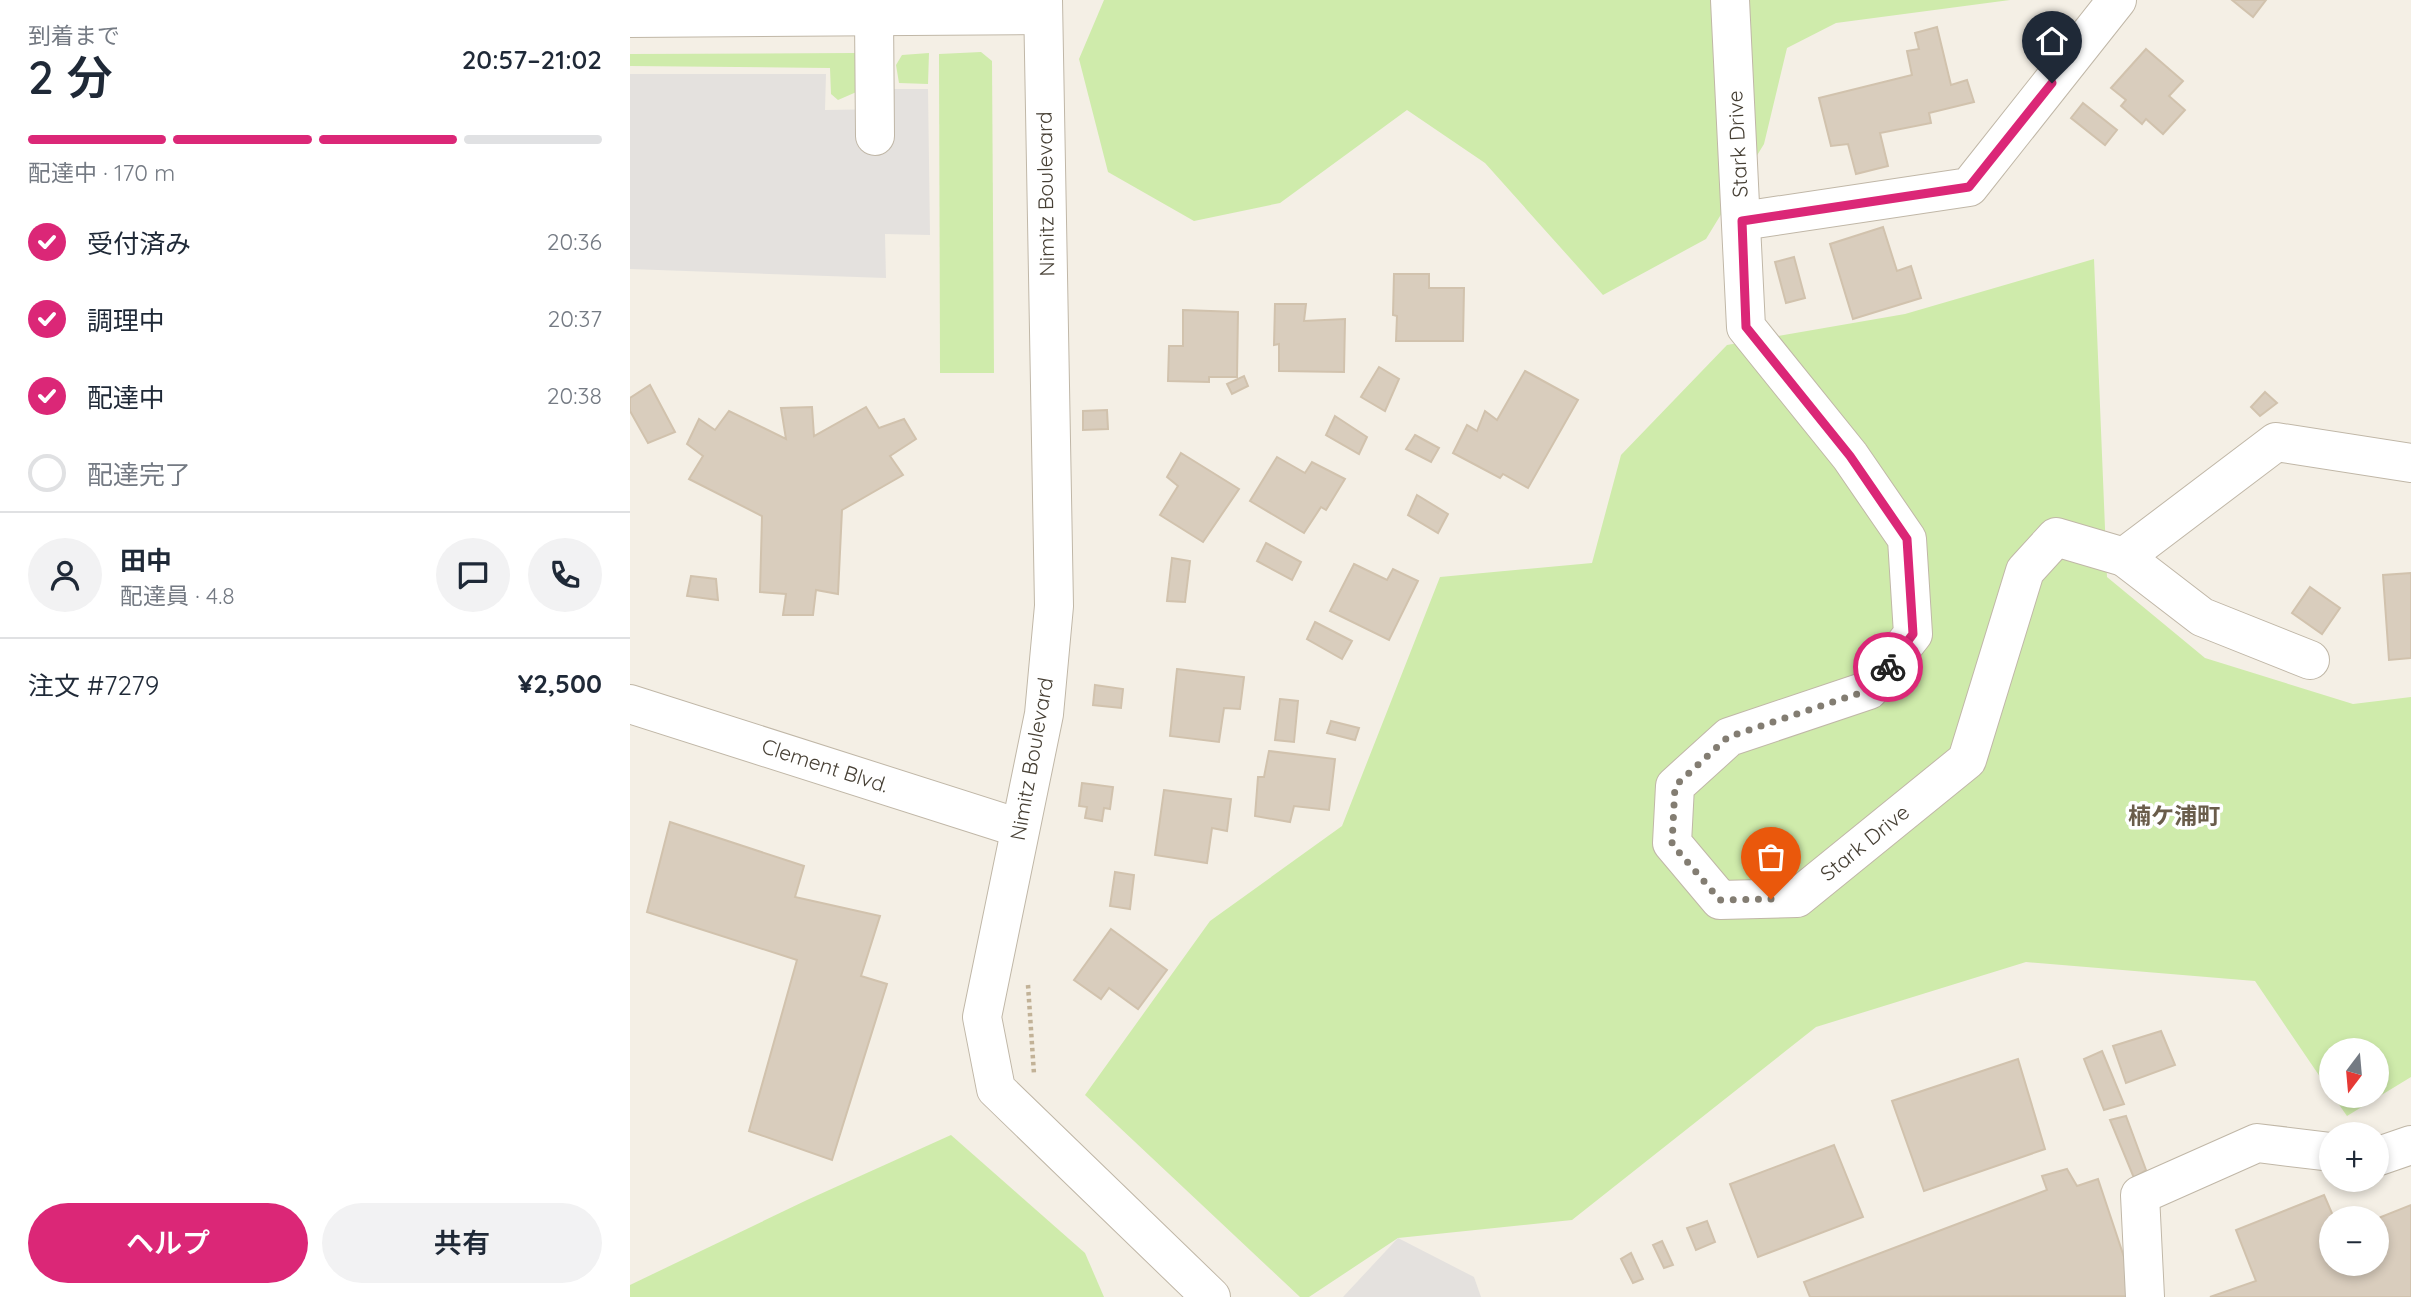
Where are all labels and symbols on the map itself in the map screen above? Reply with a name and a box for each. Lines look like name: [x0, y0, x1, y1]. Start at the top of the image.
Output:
pin: [2022, 11, 2082, 83]
street label: Stark Drive: [1721, 90, 1753, 198]
street label: Nimitz Boulevard: [1031, 111, 1059, 277]
courier: [1853, 632, 1923, 702]
street label: Nimitz Boulevard: [1004, 675, 1058, 842]
street label: Clement Blvd.: [759, 732, 892, 798]
street label: Stark Drive: [1815, 798, 1914, 886]
district label: 楠ケ浦町: [2128, 801, 2220, 830]
pin: [1741, 827, 1801, 899]
north arrow: [2319, 1038, 2389, 1108]

